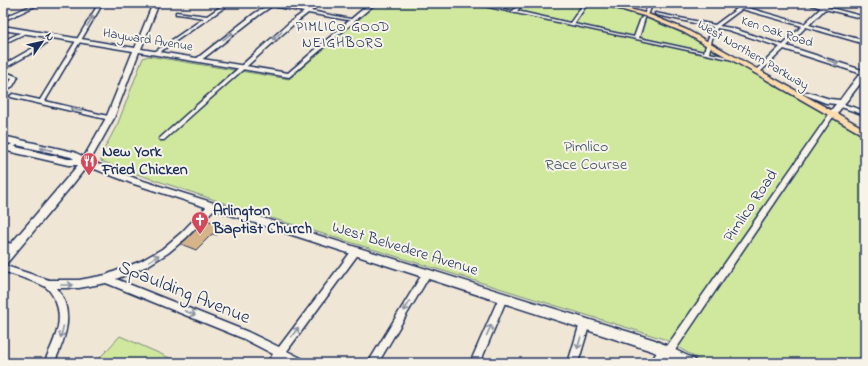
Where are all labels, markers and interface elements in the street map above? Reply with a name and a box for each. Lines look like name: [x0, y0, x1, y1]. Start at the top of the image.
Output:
street label: Ken Oak Road: [739, 11, 816, 53]
one-way arrow: [87, 15, 95, 27]
street label: West Northern Parkway: [693, 15, 812, 96]
district label: PIMLICO GOOD NEIGHBORS: [296, 17, 390, 54]
north arrow: [22, 22, 62, 62]
street label: Hayward Avenue: [102, 24, 194, 58]
text: N: [41, 29, 58, 45]
one-way arrow: [223, 32, 234, 41]
one-way arrow: [272, 32, 283, 41]
one-way arrow: [827, 59, 839, 67]
one-way arrow: [70, 106, 83, 114]
park label: Pimlico Race Course: [545, 135, 628, 177]
place label: New York Fried Chicken: [101, 140, 188, 182]
one-way arrow: [40, 144, 53, 152]
restaurant icon: New York Fried Chicken: [79, 151, 99, 176]
street label: Pimlico Road: [718, 165, 784, 247]
place label: Arlington Baptist Church: [212, 199, 312, 241]
church icon: Arlington Baptist Church: [190, 210, 210, 235]
street label: West Belvedere Avenue: [329, 215, 482, 283]
one-way arrow: [148, 253, 160, 261]
street label: Spaulding Avenue: [113, 254, 255, 334]
one-way arrow: [60, 281, 73, 289]
one-way arrow: [402, 300, 410, 312]
one-way arrow: [184, 309, 196, 317]
one-way arrow: [486, 325, 493, 337]
one-way arrow: [57, 326, 65, 339]
one-way arrow: [291, 326, 299, 337]
one-way arrow: [575, 336, 582, 349]

